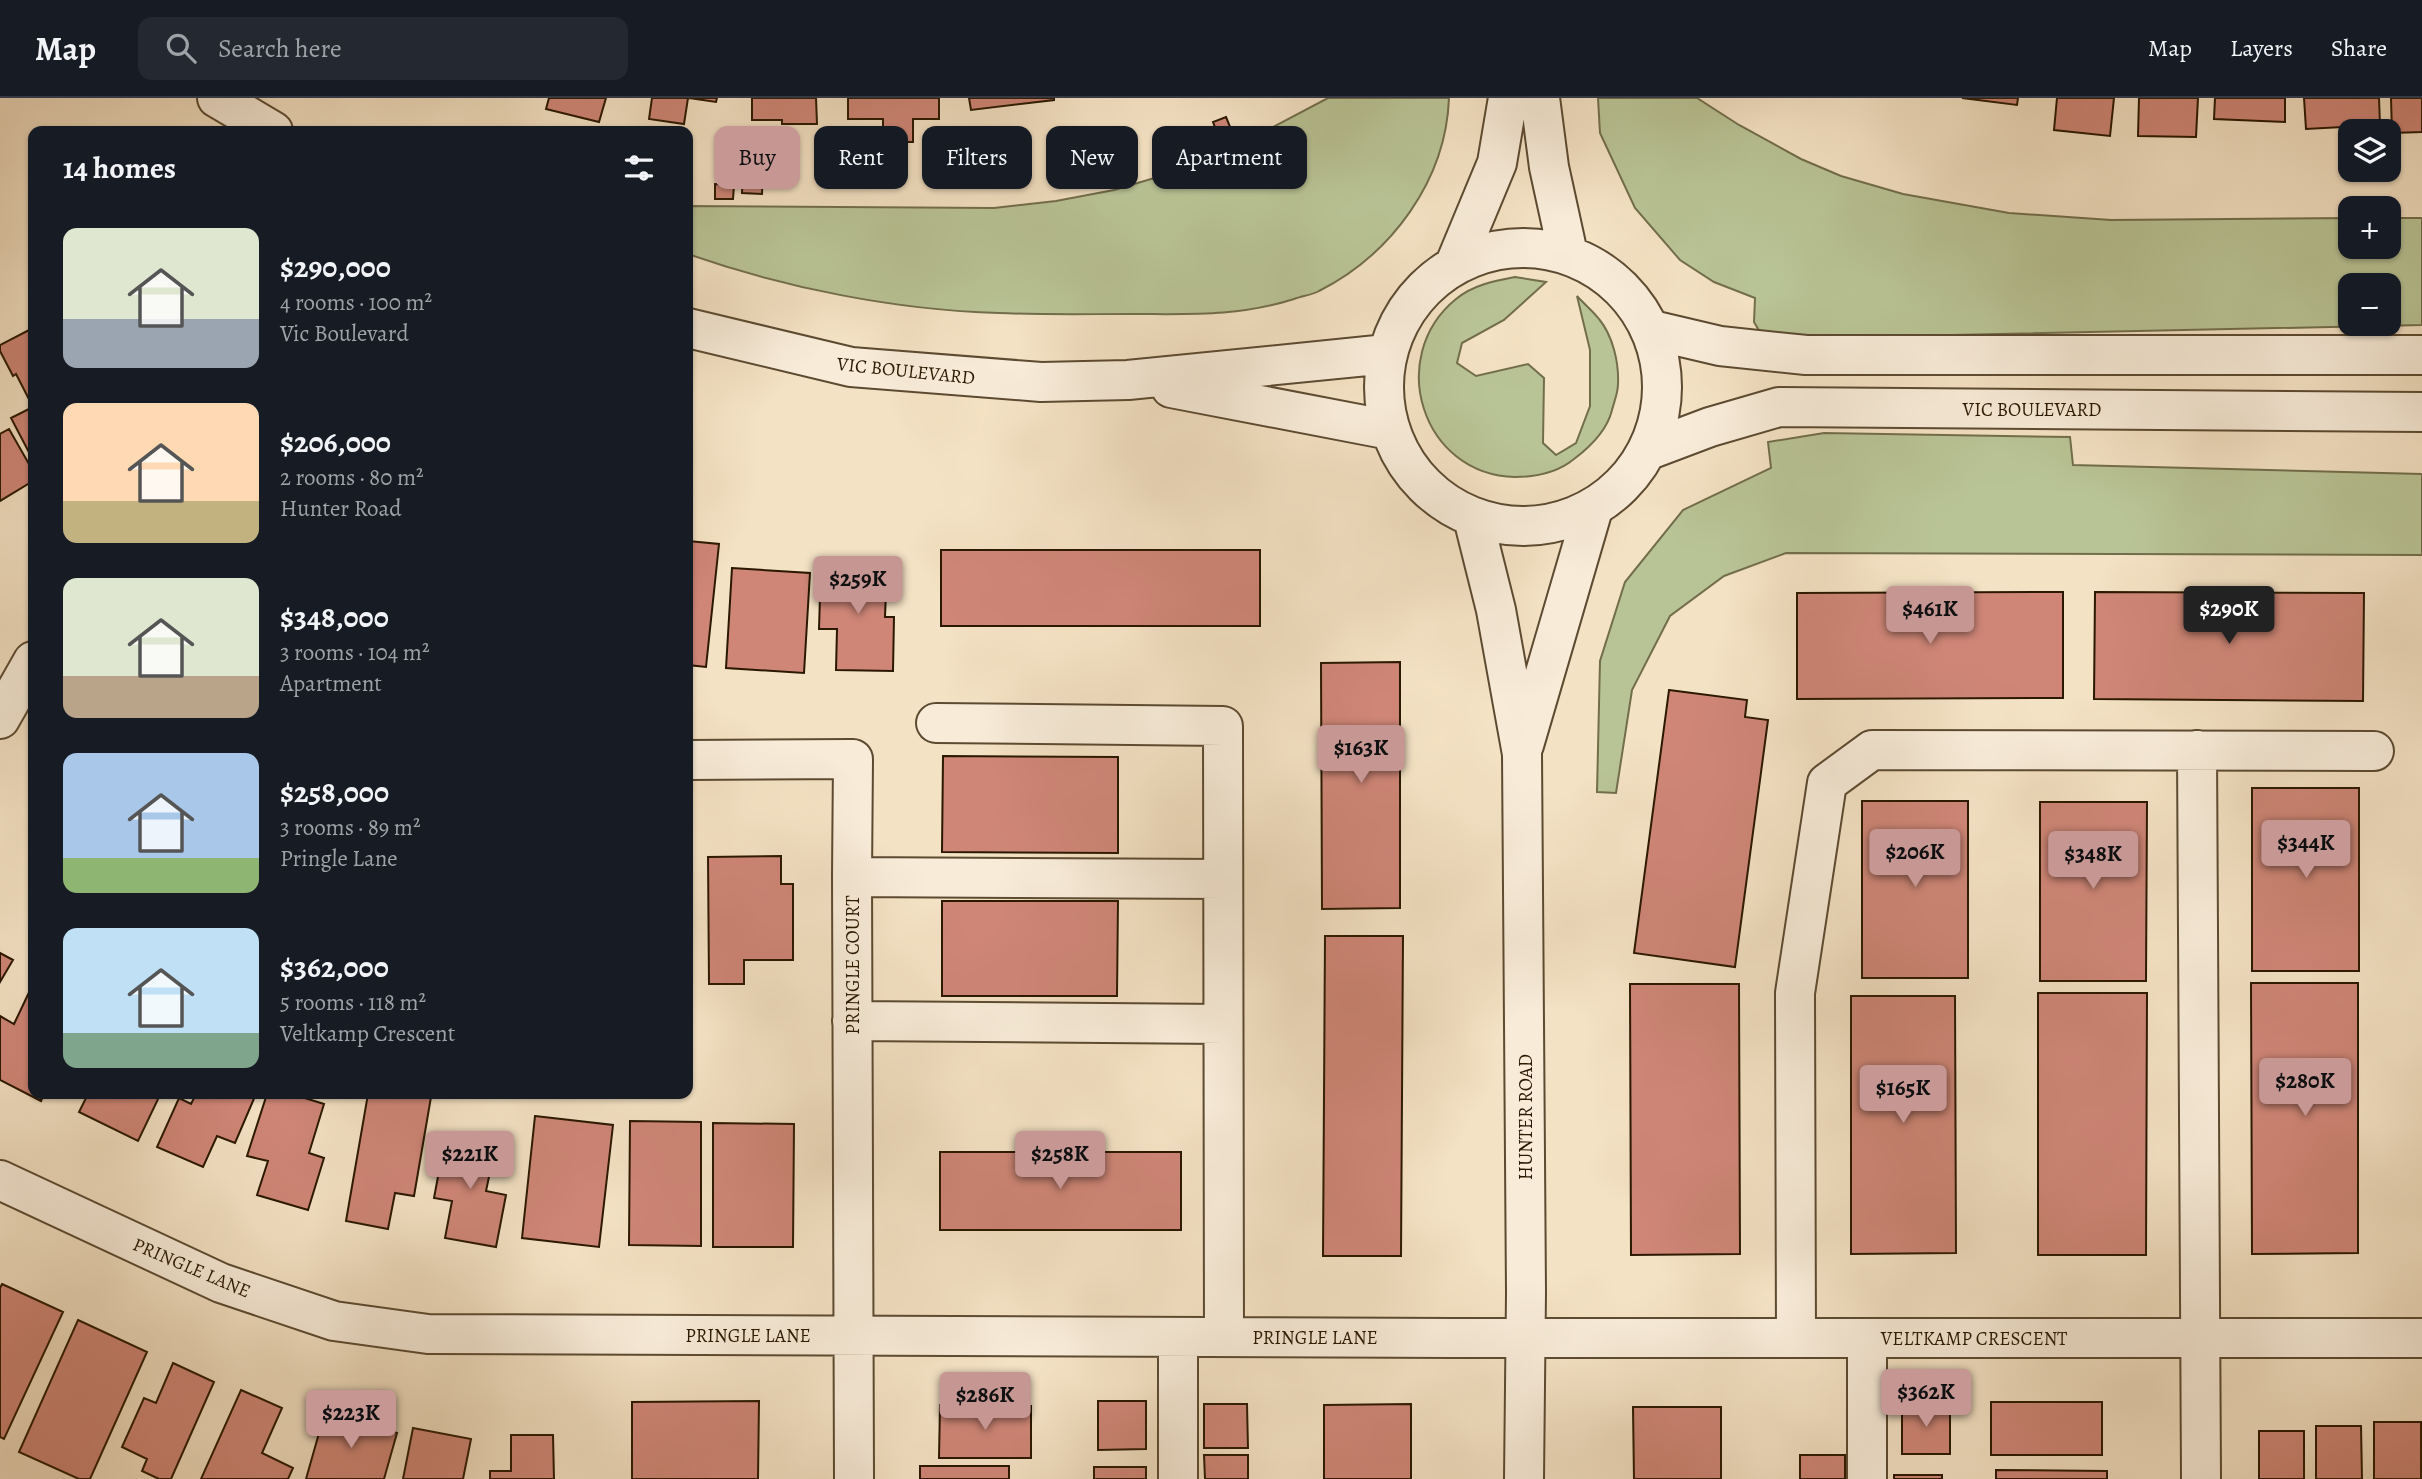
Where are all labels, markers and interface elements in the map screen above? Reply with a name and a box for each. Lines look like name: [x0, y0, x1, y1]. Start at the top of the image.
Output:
search box: [138, 17, 628, 80]
text: Map: [35, 26, 96, 71]
icon: search: [162, 29, 200, 67]
text: Search here: [218, 31, 342, 66]
text: Map: [2148, 32, 2192, 64]
text: Layers: [2230, 32, 2293, 64]
text: Share: [2331, 32, 2387, 64]
map controls: [2338, 119, 2401, 336]
button: layers: [2338, 119, 2401, 182]
chip: Buy: [714, 126, 800, 189]
chip: Rent: [814, 126, 908, 189]
chip: Filters: [922, 126, 1032, 189]
chip: New: [1046, 126, 1138, 189]
chip: Apartment: [1152, 126, 1307, 189]
text: 14 homes: [63, 148, 176, 188]
icon: filters: [620, 149, 658, 187]
button: +: [2338, 196, 2401, 259]
text: $290,000: [280, 247, 391, 287]
icon: home: [119, 256, 203, 340]
button: −: [2338, 273, 2401, 336]
text: 4 rooms · 100 m²: [280, 287, 432, 318]
text: Vic Boulevard: [280, 318, 409, 349]
street label: VIC BOULEVARD: [834, 351, 976, 391]
street label: VIC BOULEVARD: [1962, 397, 2101, 423]
text: $206,000: [280, 422, 391, 462]
icon: home: [119, 431, 203, 515]
text: 2 rooms · 80 m²: [280, 462, 424, 493]
text: Hunter Road: [280, 493, 402, 524]
pin: $259K: [809, 556, 907, 616]
text: $259K: [829, 563, 887, 594]
pin: $461K: [1881, 587, 1979, 646]
pin: $290K: [2180, 587, 2278, 646]
text: $461K: [1902, 593, 1958, 624]
text: $290K: [2199, 593, 2259, 624]
text: $348,000: [280, 597, 389, 637]
icon: home: [119, 606, 203, 690]
text: 3 rooms · 104 m²: [280, 637, 429, 668]
text: Apartment: [280, 668, 382, 699]
pin: $163K: [1312, 726, 1410, 785]
text: $163K: [1334, 732, 1388, 763]
text: $258,000: [280, 772, 389, 812]
icon: home: [119, 781, 203, 865]
text: 3 rooms · 89 m²: [280, 812, 421, 843]
pin: $344K: [2257, 820, 2355, 880]
text: $344K: [2277, 827, 2335, 858]
pin: $206K: [1866, 830, 1964, 889]
pin: $348K: [2044, 832, 2142, 891]
text: $206K: [1885, 836, 1945, 867]
text: $348K: [2064, 838, 2122, 869]
text: Pringle Lane: [280, 843, 398, 874]
street label: PRINGLE COURT: [840, 895, 866, 1035]
text: $362,000: [280, 947, 389, 987]
icon: home: [119, 956, 203, 1040]
text: 5 rooms · 118 m²: [280, 987, 426, 1018]
text: Veltkamp Crescent: [280, 1018, 455, 1049]
street label: HUNTER ROAD: [1513, 1054, 1539, 1180]
pin: $280K: [2256, 1058, 2354, 1118]
text: $280K: [2275, 1065, 2335, 1096]
pin: $165K: [1854, 1066, 1952, 1125]
text: $165K: [1876, 1072, 1930, 1103]
pin: $221K: [421, 1132, 519, 1191]
pin: $258K: [1011, 1132, 1109, 1191]
text: $221K: [442, 1138, 498, 1169]
text: $258K: [1031, 1138, 1089, 1169]
street label: PRINGLE LANE: [129, 1231, 255, 1304]
street label: PRINGLE LANE: [685, 1323, 811, 1349]
street label: PRINGLE LANE: [1252, 1325, 1378, 1351]
street label: VELTKAMP CRESCENT: [1880, 1326, 2068, 1352]
pin: $362K: [1877, 1370, 1975, 1429]
pin: $286K: [936, 1372, 1034, 1432]
text: $362K: [1897, 1376, 1955, 1407]
text: $286K: [956, 1379, 1014, 1410]
pin: $223K: [302, 1390, 400, 1450]
text: $223K: [322, 1397, 380, 1428]

